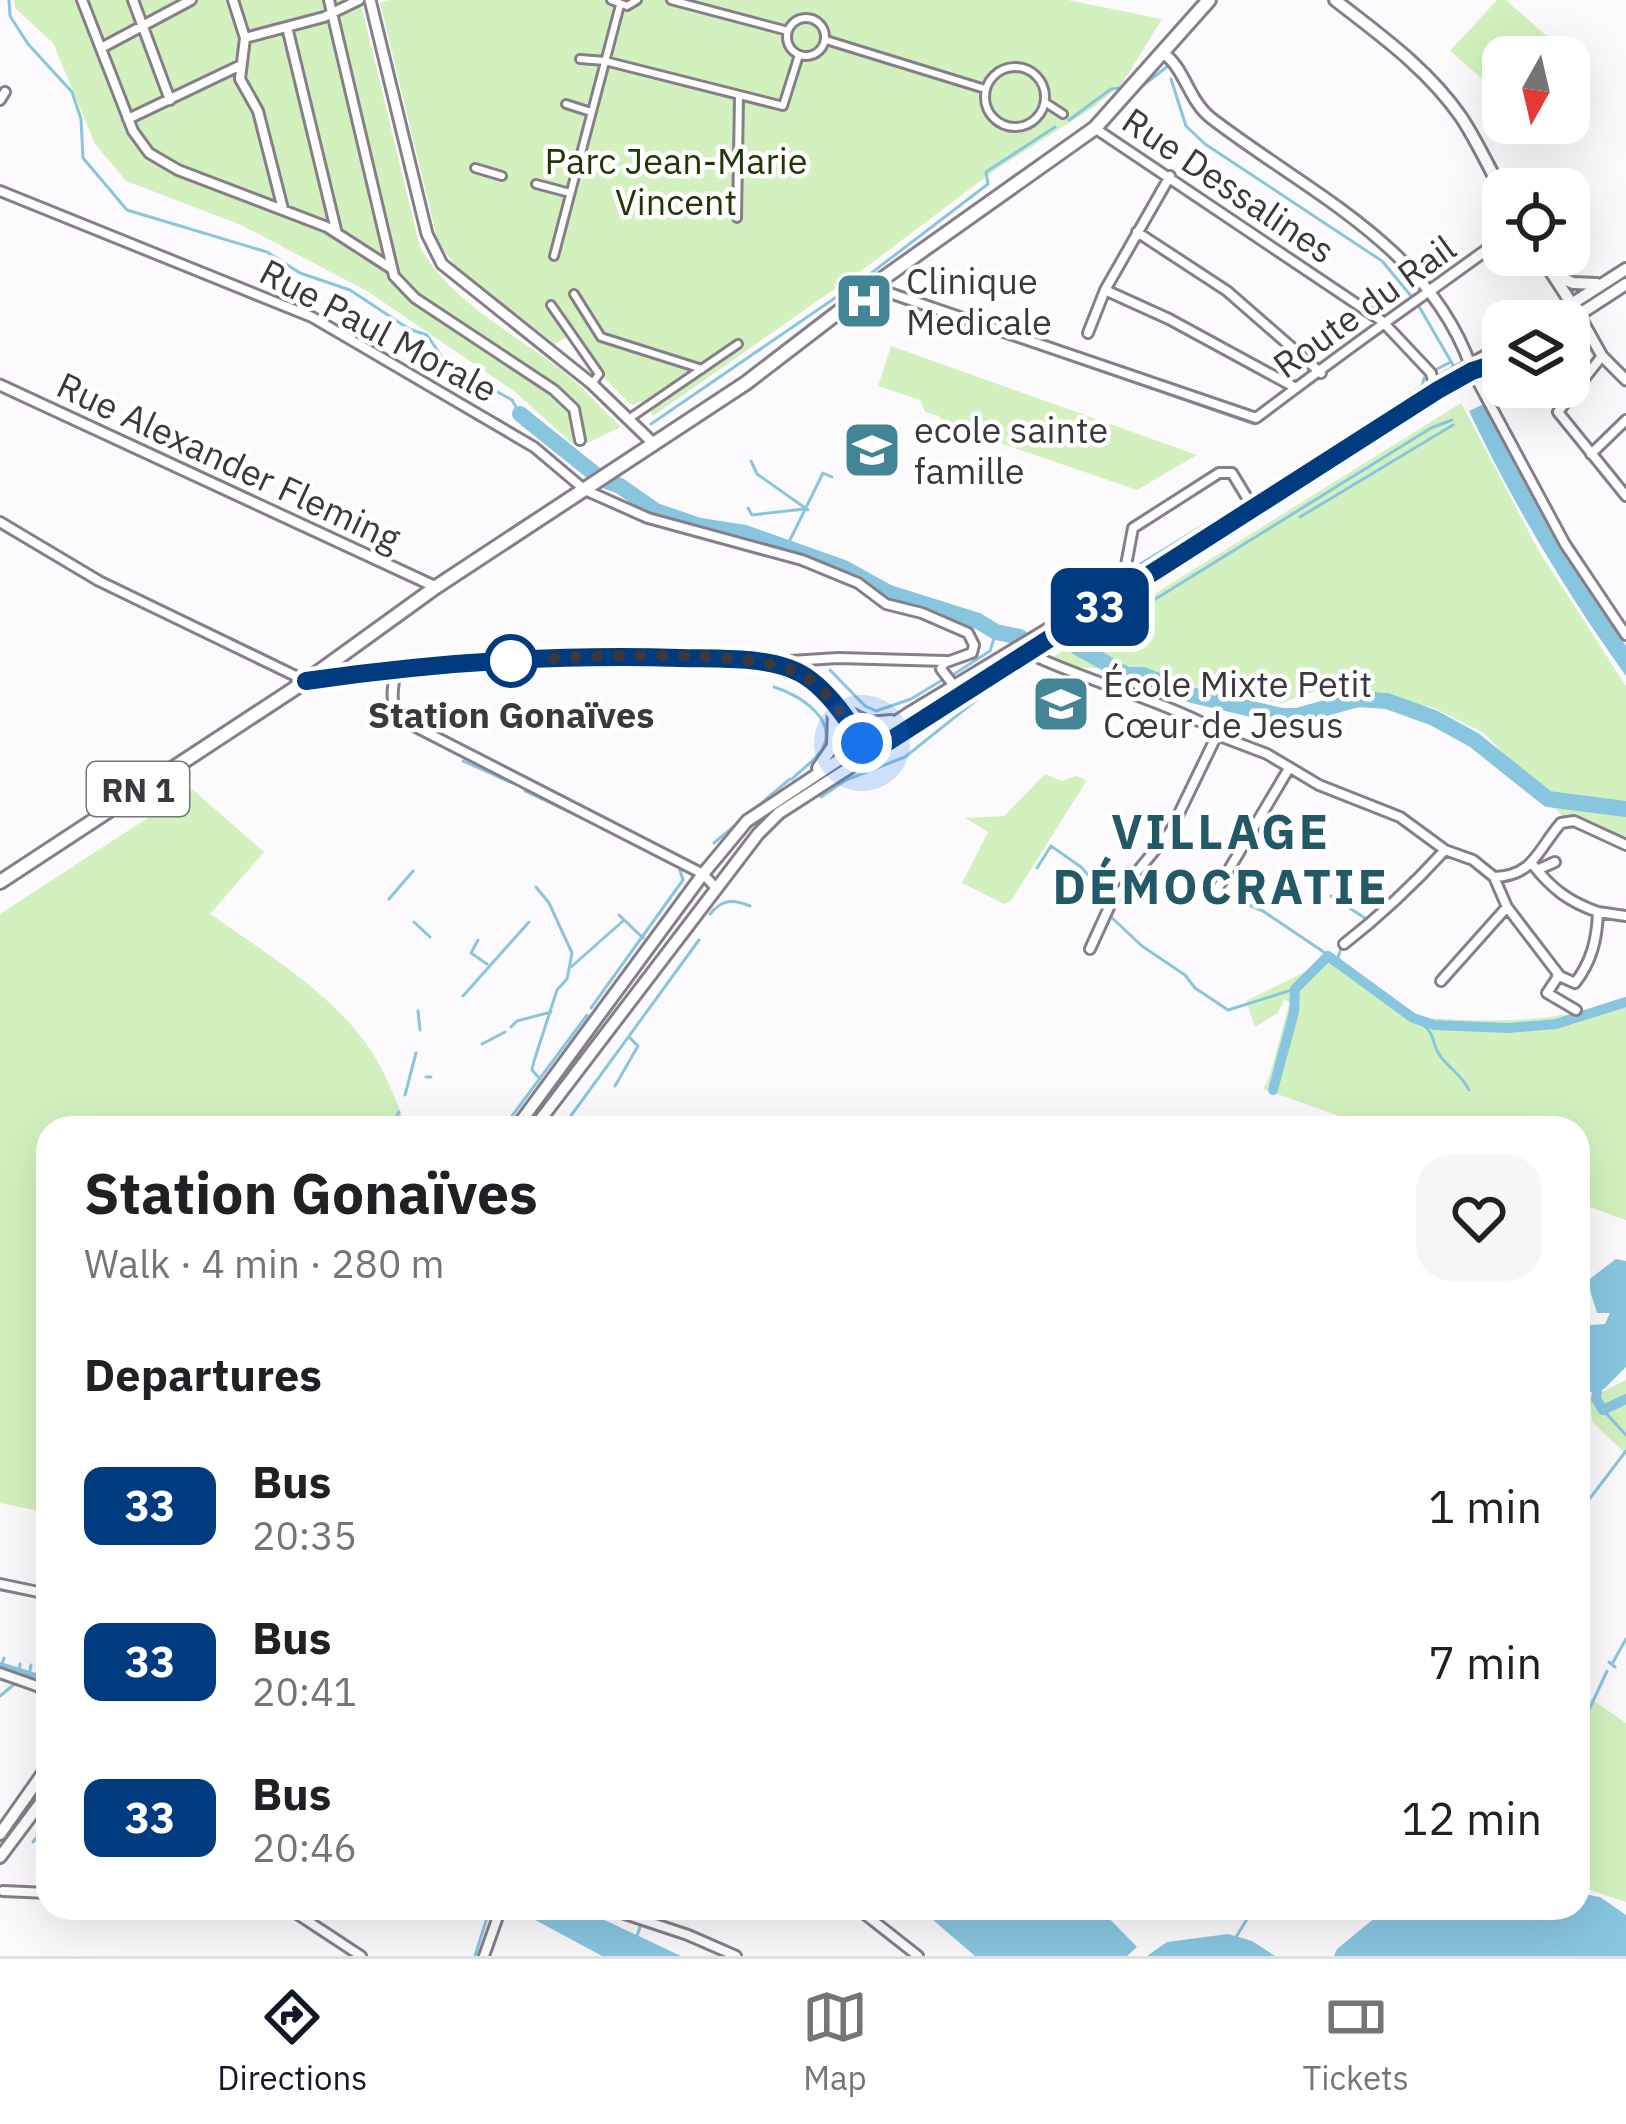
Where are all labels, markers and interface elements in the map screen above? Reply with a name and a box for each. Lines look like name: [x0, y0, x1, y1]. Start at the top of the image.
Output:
north arrow: [1482, 36, 1590, 144]
map controls: [1482, 36, 1590, 408]
street label: Rue Dessalines: [1114, 97, 1344, 273]
park label: Parc Jean-Marie Vincent: [545, 137, 807, 225]
button: locate: [1482, 168, 1590, 276]
street label: Route du Rail: [1263, 224, 1465, 388]
street label: Rue Paul Morale: [252, 248, 506, 412]
place label: Clinique Medicale: [906, 257, 1052, 345]
hospital icon: Clinique Medicale: [833, 270, 895, 332]
button: layers: [1482, 300, 1590, 408]
street label: Rue Alexander Fleming: [50, 361, 408, 561]
place label: ecole sainte famille: [914, 406, 1108, 494]
school or university icon: ecole sainte famille: [841, 419, 903, 481]
line badge: 33: [1046, 568, 1154, 646]
text: 33: [1075, 579, 1125, 634]
marker: Station Gonaïves: [486, 636, 536, 686]
place label: École Mixte Petit Cœur de Jesus: [1103, 660, 1372, 748]
school or university icon: École Mixte Petit Cœur de Jesus: [1030, 673, 1092, 735]
place label: Station Gonaïves: [368, 691, 654, 738]
your location: [832, 713, 892, 773]
road number: RN 1: [87, 762, 189, 816]
district label: VILLAGE DÉMOCRATIE: [1052, 800, 1390, 917]
button: heart: [1416, 1155, 1542, 1281]
text: Station Gonaïves: [84, 1156, 538, 1230]
text: Walk · 4 min · 280 m: [84, 1238, 445, 1289]
text: Departures: [84, 1345, 322, 1403]
text: Bus: [252, 1452, 332, 1510]
text: 1 min: [1428, 1477, 1542, 1535]
text: 33: [125, 1478, 175, 1533]
text: 20:35: [252, 1510, 357, 1561]
text: Bus: [252, 1608, 332, 1666]
text: 7 min: [1428, 1633, 1542, 1691]
text: 33: [125, 1634, 175, 1689]
text: 20:41: [252, 1666, 357, 1717]
text: Bus: [252, 1764, 332, 1822]
text: 12 min: [1401, 1789, 1542, 1847]
text: 33: [125, 1790, 175, 1845]
text: 20:46: [252, 1822, 357, 1873]
tab: Directions: [217, 1984, 367, 2099]
tab: Map: [802, 1984, 868, 2099]
tab: Tickets: [1302, 1984, 1409, 2099]

